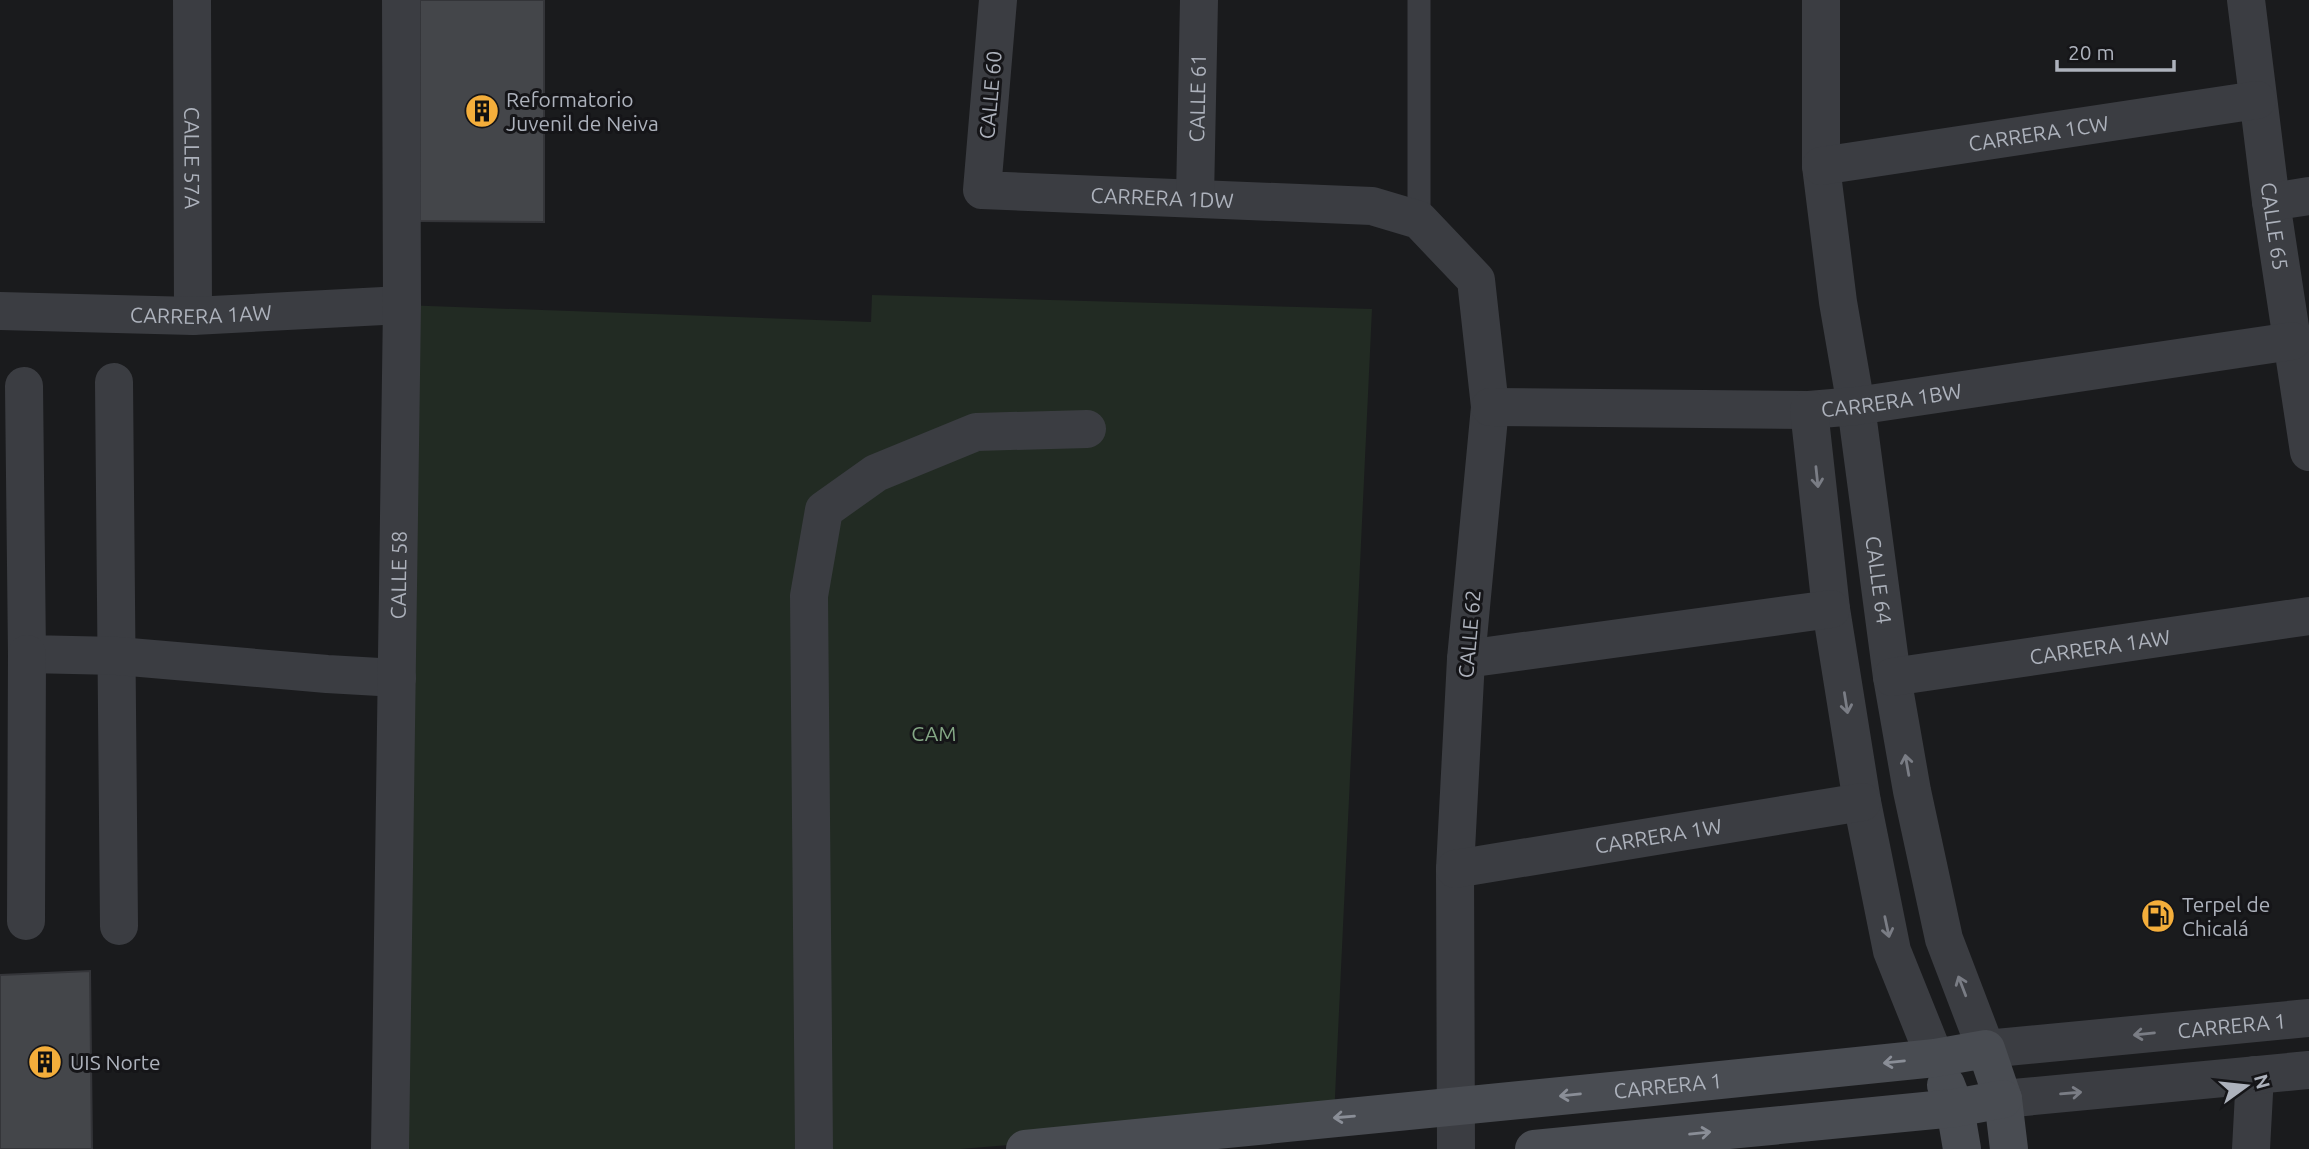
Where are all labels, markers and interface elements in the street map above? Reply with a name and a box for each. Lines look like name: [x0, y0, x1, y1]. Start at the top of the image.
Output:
scale bar: [2057, 28, 2174, 72]
text: 20 m: [2068, 40, 2115, 64]
street label: CALLE 60: [974, 50, 1006, 140]
street label: CALLE 61: [1184, 53, 1210, 143]
place label: Reformatorio Juvenil de Neiva: [506, 87, 659, 135]
building icon: Reformatorio Juvenil de Neiva: [463, 92, 501, 130]
street label: CALLE 57A: [180, 107, 205, 210]
street label: CARRERA 1CW: [1967, 111, 2110, 156]
street label: CALLE 65: [2257, 181, 2293, 272]
street label: CARRERA 1DW: [1090, 182, 1234, 212]
street label: CARRERA 1AW: [130, 300, 272, 328]
street label: CARRERA 1BW: [1820, 378, 1963, 421]
one-way arrow: [1810, 466, 1823, 488]
street label: CALLE 58: [386, 531, 411, 620]
street label: CALLE 64: [1861, 534, 1897, 625]
street label: CALLE 62: [1453, 589, 1485, 679]
street label: CARRERA 1AW: [2028, 624, 2172, 669]
one-way arrow: [1840, 691, 1853, 714]
park label: CAM: [911, 721, 957, 745]
one-way arrow: [1900, 754, 1913, 777]
street label: CARRERA 1W: [1593, 813, 1724, 858]
place label: Terpel de Chicalá: [2182, 892, 2270, 940]
fuel station icon: Terpel de Chicalá: [2139, 897, 2177, 935]
one-way arrow: [1881, 915, 1895, 938]
one-way arrow: [1954, 975, 1967, 997]
street label: CARRERA 1: [2176, 1008, 2287, 1043]
one-way arrow: [2133, 1028, 2155, 1041]
building icon: UIS Norte: [26, 1043, 64, 1081]
place label: UIS Norte: [70, 1050, 161, 1074]
north arrow: [2211, 1051, 2281, 1121]
one-way arrow: [1883, 1056, 1906, 1069]
street label: CARRERA 1: [1612, 1068, 1723, 1103]
text: N: [2250, 1072, 2275, 1091]
one-way arrow: [2059, 1086, 2082, 1099]
one-way arrow: [1560, 1089, 1582, 1102]
one-way arrow: [1333, 1111, 1356, 1124]
one-way arrow: [1688, 1126, 1711, 1139]

